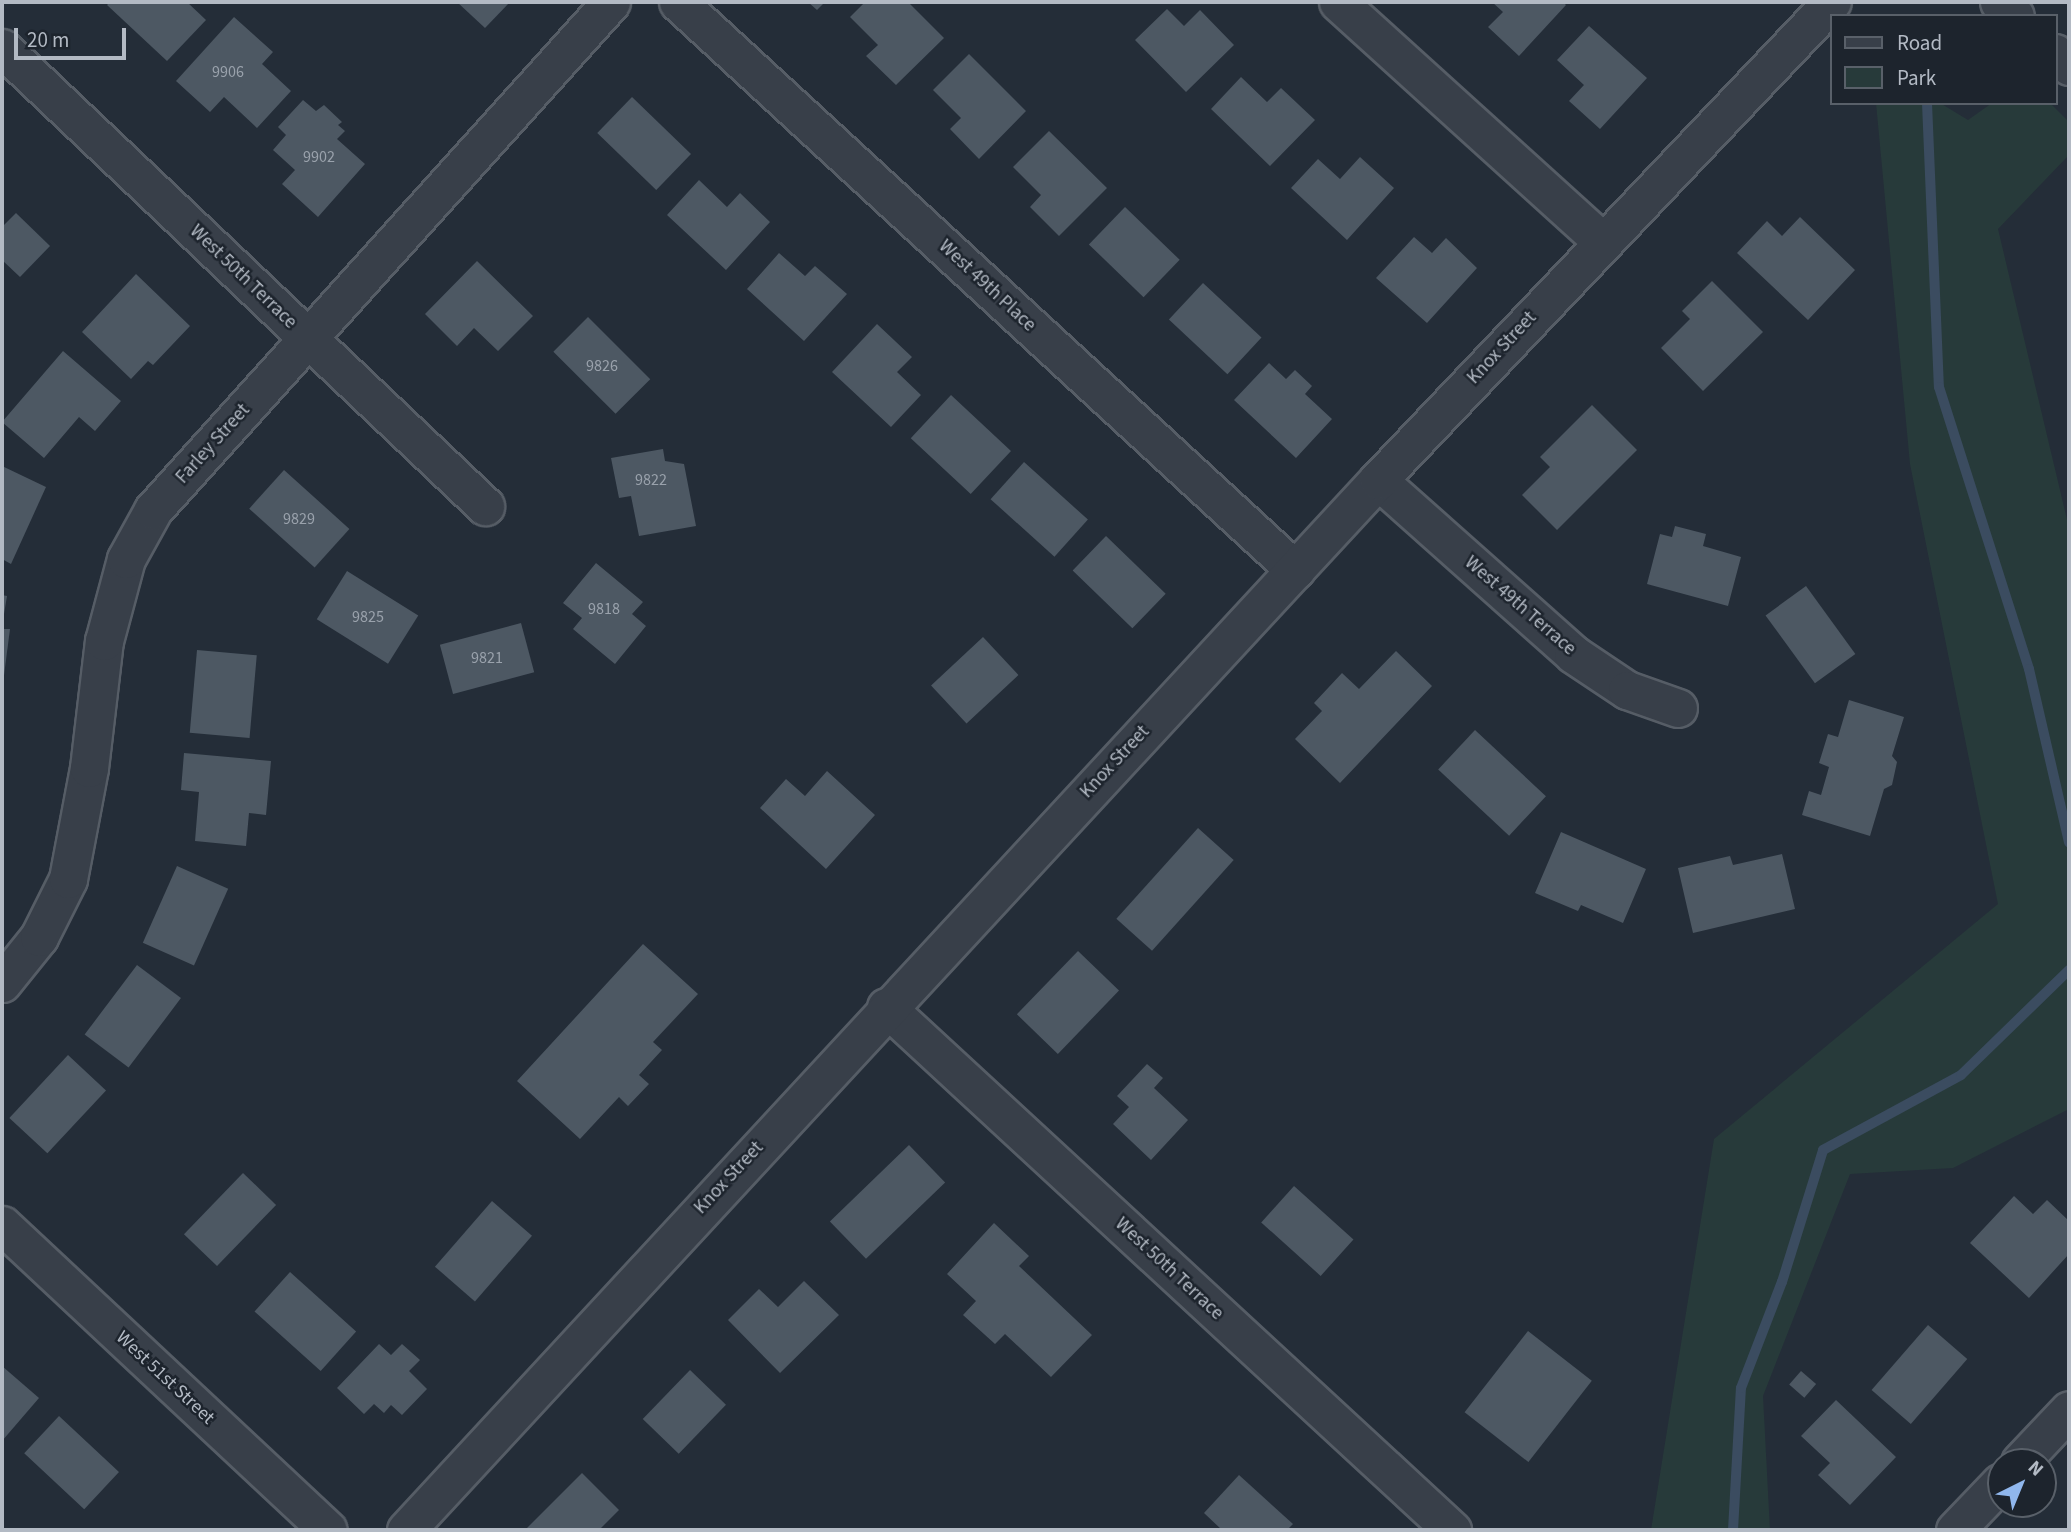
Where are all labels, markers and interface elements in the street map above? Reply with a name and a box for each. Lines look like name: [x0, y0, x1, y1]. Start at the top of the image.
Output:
scale bar: [18, 14, 130, 58]
legend: [1829, 14, 2057, 105]
text: 20 m: [27, 25, 69, 55]
text: Road: [1897, 28, 1942, 58]
house number: 9906: [212, 62, 244, 82]
text: Park: [1897, 63, 1936, 93]
house number: 9902: [303, 147, 335, 167]
street label: West 50th Terrace: [185, 220, 301, 334]
street label: West 49th Place: [934, 235, 1040, 337]
street label: Knox Street: [1463, 307, 1541, 389]
house number: 9826: [586, 356, 618, 376]
street label: Farley Street: [171, 399, 255, 489]
house number: 9822: [635, 470, 667, 490]
house number: 9829: [283, 509, 315, 529]
street label: West 49th Terrace: [1460, 551, 1580, 661]
house number: 9818: [588, 599, 620, 619]
house number: 9825: [352, 607, 384, 627]
house number: 9821: [471, 648, 503, 668]
street label: Knox Street: [1076, 721, 1154, 803]
street label: Knox Street: [690, 1137, 768, 1219]
street label: West 50th Terrace: [1110, 1213, 1228, 1325]
street label: West 51st Street: [111, 1327, 219, 1429]
north arrow: [1987, 1448, 2057, 1518]
text: N: [2021, 1455, 2049, 1483]

